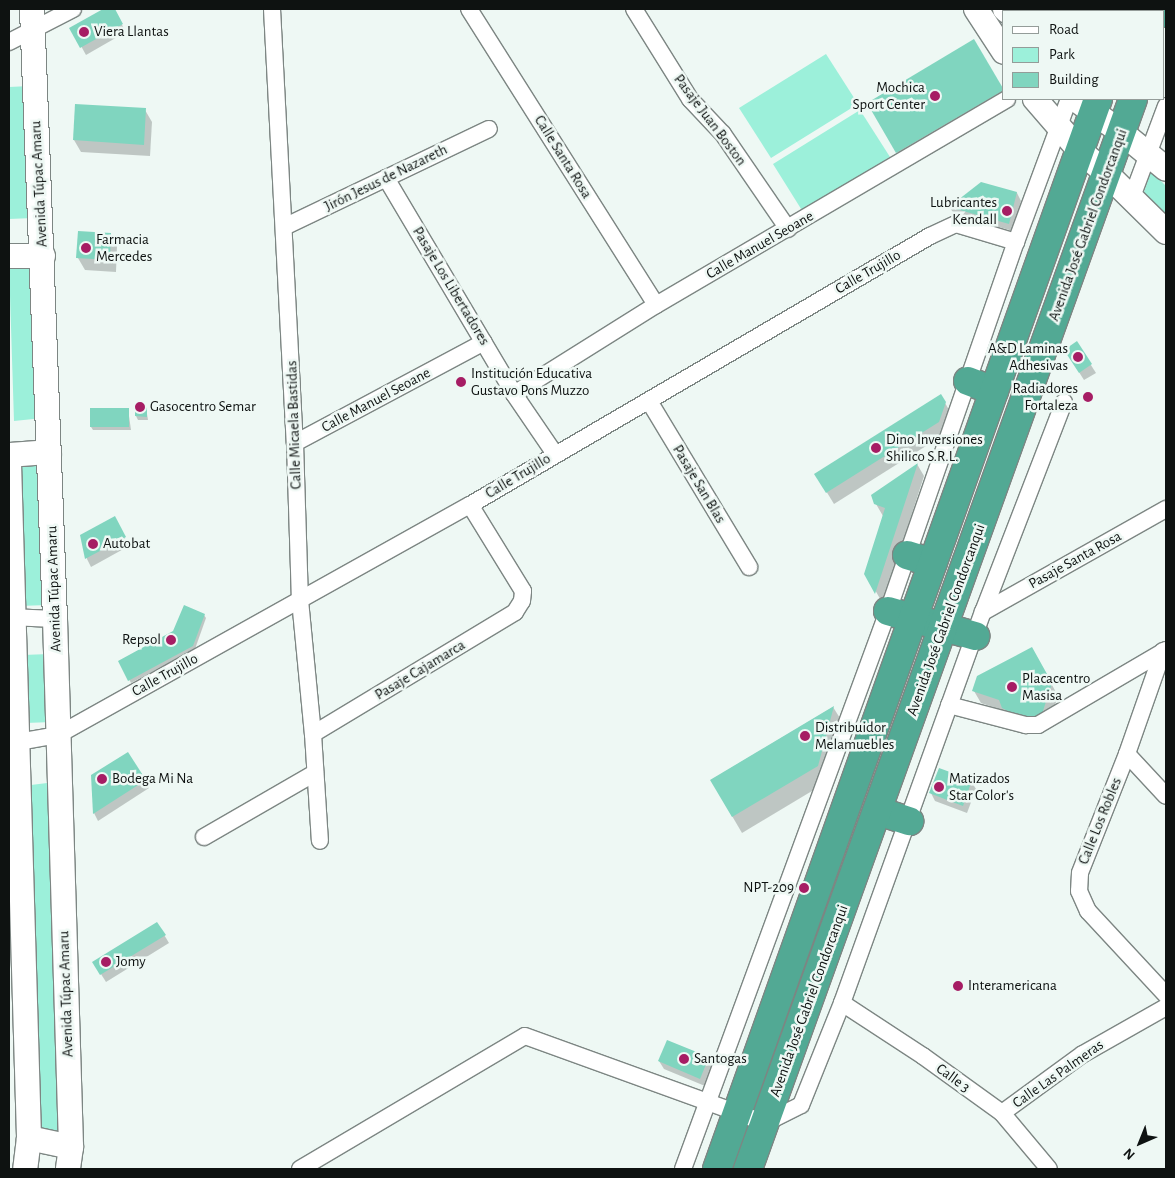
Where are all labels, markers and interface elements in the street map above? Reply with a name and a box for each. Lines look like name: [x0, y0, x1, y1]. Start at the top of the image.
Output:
legend: [1002, 10, 1165, 100]
text: Road: [1049, 22, 1079, 37]
place label: Viera Llantas: [94, 23, 169, 41]
marker: Viera Llantas: [78, 26, 90, 38]
text: Park: [1049, 47, 1075, 62]
street label: Pasaje Juan Boston: [670, 71, 750, 169]
text: Building: [1049, 72, 1099, 87]
place label: Mochica Sport Center: [852, 78, 925, 113]
marker: Mochica Sport Center: [929, 90, 941, 102]
street label: Calle Santa Rosa: [530, 112, 596, 202]
street label: Avenida Túpac Amaru: [27, 120, 51, 248]
street label: Avenida José Gabriel Condorcanqui: [1045, 127, 1131, 323]
street label: Jirón Jesus de Nazareth: [322, 140, 450, 216]
place label: Lubricantes Kendall: [930, 193, 997, 228]
marker: Lubricantes Kendall: [1001, 205, 1013, 217]
street label: Calle Manuel Seoane: [703, 207, 817, 283]
street label: Pasaje Los Libertadores: [409, 224, 493, 348]
place label: Farmacia Mercedes: [96, 230, 152, 265]
marker: Farmacia Mercedes: [80, 242, 92, 254]
street label: Calle Trujillo: [832, 246, 904, 298]
place label: A&D Laminas Adhesivas: [988, 339, 1068, 374]
marker: A&D Laminas Adhesivas: [1072, 351, 1084, 363]
street label: Calle Micaela Bastidas: [283, 360, 305, 490]
street label: Calle Manuel Seoane: [318, 364, 434, 436]
place label: Institución Educativa Gustavo Pons Muzzo: [471, 364, 592, 399]
marker: Institución Educativa Gustavo Pons Muzzo: [455, 376, 467, 388]
place label: Radiadores Fortaleza: [1012, 379, 1078, 414]
marker: Radiadores Fortaleza: [1082, 391, 1094, 403]
place label: Gasocentro Semar: [150, 398, 256, 416]
marker: Gasocentro Semar: [134, 401, 146, 413]
place label: Dino Inversiones Shilico S.R.L.: [886, 430, 983, 465]
street label: Pasaje San Blas: [669, 442, 729, 526]
marker: Dino Inversiones Shilico S.R.L.: [870, 442, 882, 454]
street label: Calle Trujillo: [482, 450, 554, 502]
street label: Avenida José Gabriel Condorcanqui: [903, 522, 989, 718]
street label: Avenida Túpac Amaru: [43, 525, 65, 653]
street label: Pasaje Santa Rosa: [1025, 527, 1125, 593]
place label: Autobat: [103, 535, 150, 553]
marker: Autobat: [87, 538, 99, 550]
place label: Repsol: [122, 631, 161, 649]
marker: Repsol: [165, 634, 177, 646]
street label: Pasaje Cajamarca: [372, 636, 468, 704]
street label: Calle Trujillo: [129, 649, 201, 701]
place label: Placacentro Masisa: [1022, 669, 1090, 704]
marker: Placacentro Masisa: [1006, 681, 1018, 693]
place label: Distribuidor Melamuebles: [815, 718, 894, 753]
marker: Distribuidor Melamuebles: [799, 730, 811, 742]
place label: Matizados Star Color's: [949, 769, 1014, 804]
place label: Bodega Mi Na: [112, 770, 193, 788]
marker: Bodega Mi Na: [96, 773, 108, 785]
street label: Calle Los Robles: [1074, 775, 1126, 867]
marker: Matizados Star Color's: [933, 781, 945, 793]
place label: NPT-209: [743, 879, 794, 897]
marker: NPT-209: [798, 882, 810, 894]
street label: Avenida José Gabriel Condorcanqui: [766, 903, 852, 1099]
street label: Avenida Túpac Amaru: [55, 930, 77, 1058]
place label: Jomy: [116, 953, 146, 971]
marker: Jomy: [100, 956, 112, 968]
place label: Interamericana: [968, 977, 1057, 995]
marker: Interamericana: [952, 980, 964, 992]
street label: Calle Las Palmeras: [1009, 1036, 1107, 1112]
place label: Santogas: [694, 1050, 747, 1068]
marker: Santogas: [678, 1053, 690, 1065]
street label: Calle 3: [932, 1060, 974, 1096]
north arrow: [1115, 1118, 1165, 1168]
text: N: [1121, 1145, 1138, 1162]

